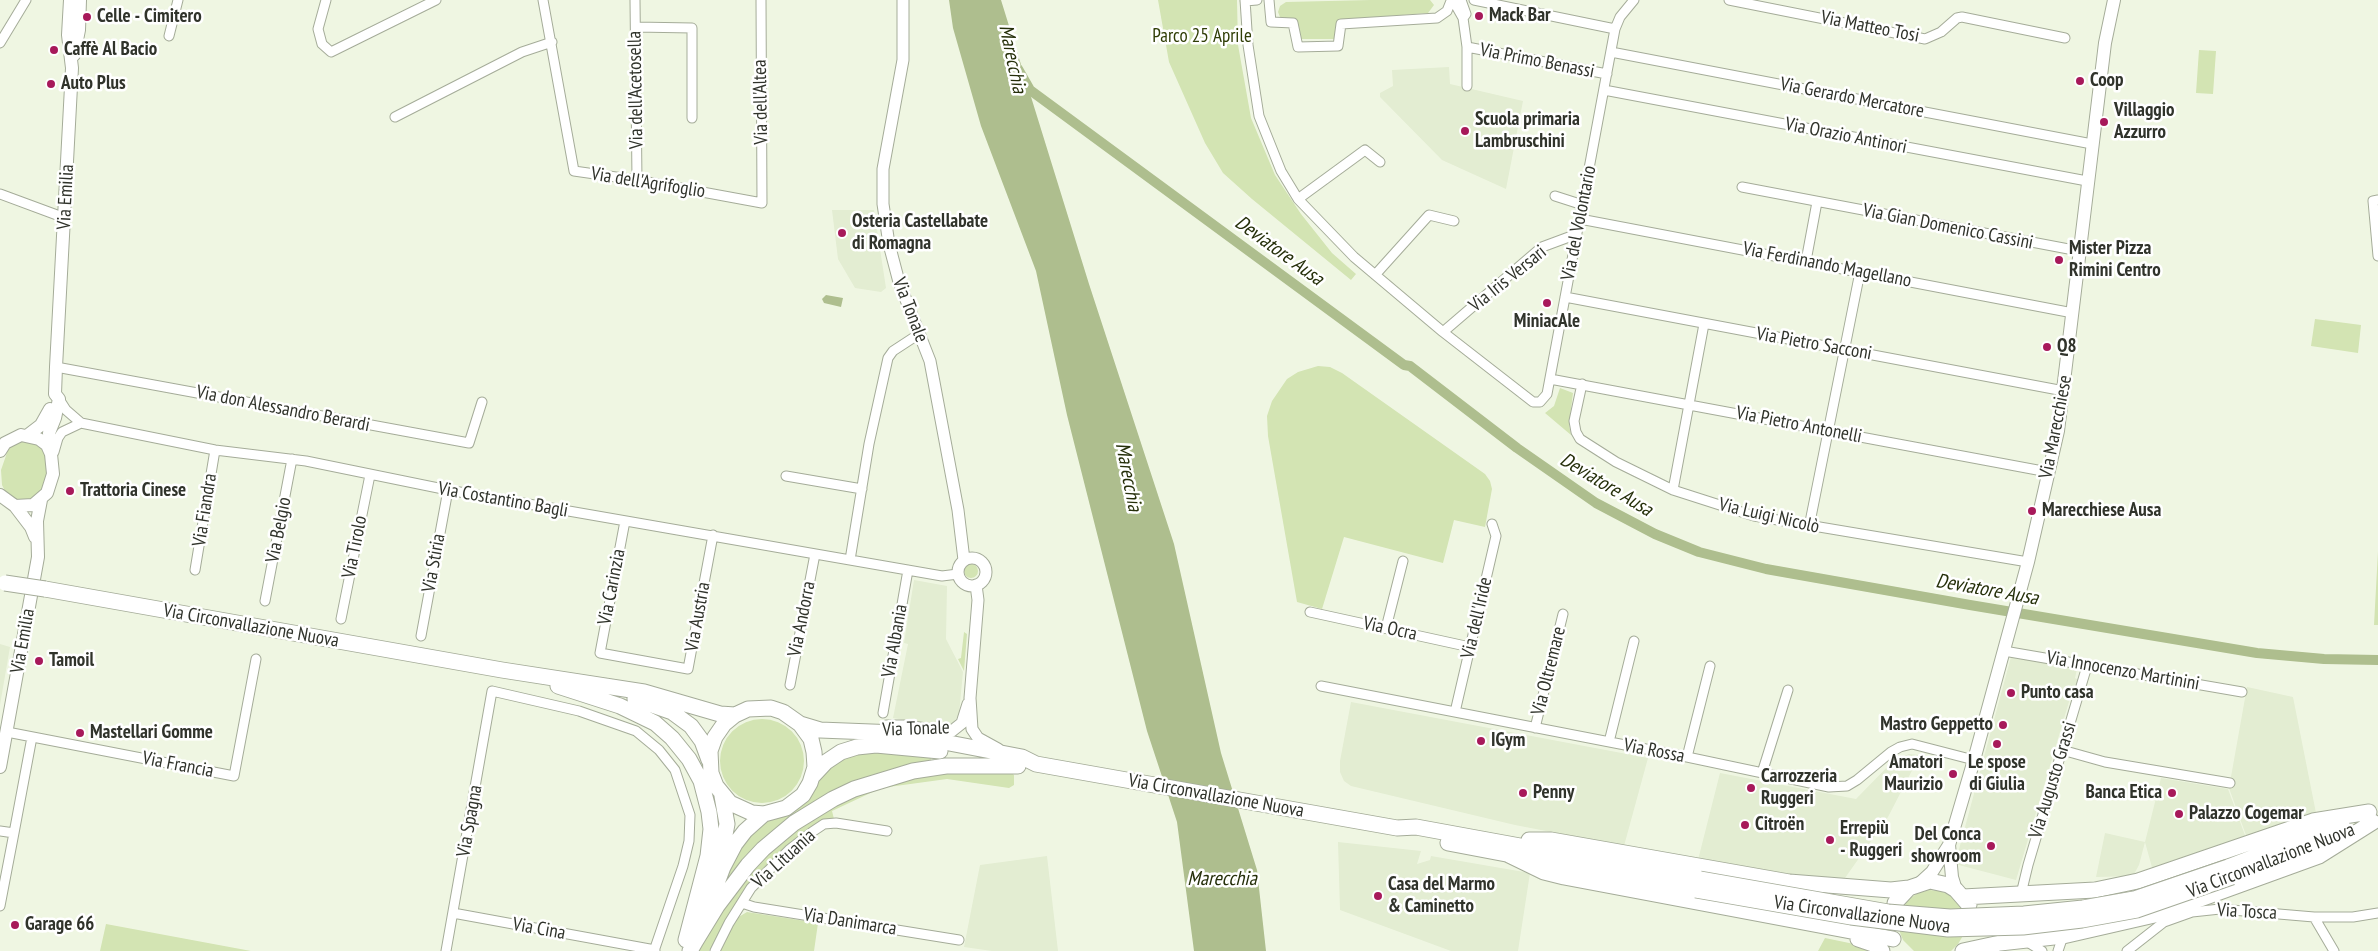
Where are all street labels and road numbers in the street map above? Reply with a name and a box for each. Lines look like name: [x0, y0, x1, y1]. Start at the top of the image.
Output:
street label: Via Matteo Tosi: [1819, 6, 1921, 48]
street label: Via dell'Acetosella: [624, 31, 648, 149]
street label: Via Primo Benassi: [1478, 39, 1596, 83]
street label: Via dell'Altea: [749, 59, 773, 145]
street label: Via Gerardo Mercatore: [1778, 73, 1926, 123]
street label: Via Orazio Antinori: [1783, 113, 1909, 159]
street label: Via dell'Agrifoglio: [589, 163, 707, 203]
street label: Via Emilia: [53, 164, 79, 230]
street label: Via del Volontario: [1557, 164, 1601, 282]
street label: Via Gian Domenico Cassini: [1861, 199, 2035, 255]
street label: Via Ferdinando Magellano: [1741, 237, 1913, 293]
street label: Via Iris Versari: [1465, 241, 1551, 317]
street label: Via Tonale: [887, 274, 933, 346]
street label: Via Pietro Sacconi: [1754, 323, 1874, 365]
street label: Via Marecchiese: [2035, 373, 2077, 481]
street label: Via don Alessandro Berardi: [194, 381, 372, 437]
street label: Via Pietro Antonelli: [1734, 402, 1864, 448]
street label: Via Fiandra: [188, 472, 222, 548]
street label: Via Costantino Bagli: [436, 477, 570, 523]
street label: Via Luigi Nicolò: [1716, 493, 1822, 539]
street label: Via Belgio: [261, 495, 297, 565]
street label: Via Tirolo: [338, 514, 372, 580]
street label: Via Stiria: [418, 532, 450, 594]
street label: Via Carinzia: [593, 547, 631, 627]
street label: Via dell'Iride: [1457, 575, 1497, 661]
street label: Via Andorra: [784, 579, 820, 659]
street label: Via Austria: [681, 580, 715, 654]
street label: Via Circonvallazione Nuova: [161, 599, 341, 653]
street label: Via Albania: [877, 603, 913, 679]
street label: Via Emilia: [6, 607, 40, 675]
street label: Via Ocra: [1361, 612, 1419, 646]
street label: Via Oltremare: [1527, 624, 1571, 718]
street label: Via Innocenzo Martinini: [2045, 646, 2201, 696]
street label: Via Tonale: [882, 716, 950, 742]
street label: Via Augusto Grassi: [2024, 719, 2082, 841]
street label: Via Rossa: [1622, 734, 1686, 768]
street label: Via Francia: [140, 747, 216, 783]
street label: Via Circonvallazione Nuova: [1126, 769, 1306, 823]
street label: Via Spagna: [452, 783, 488, 859]
street label: Via Circonvallazione Nuova: [2184, 818, 2358, 904]
street label: Via Lituania: [748, 825, 820, 893]
street label: Via Circonvallazione Nuova: [1772, 891, 1952, 939]
street label: Via Tosca: [2216, 899, 2278, 925]
street label: Via Danimarca: [802, 903, 898, 941]
street label: Via Cina: [511, 913, 567, 945]

